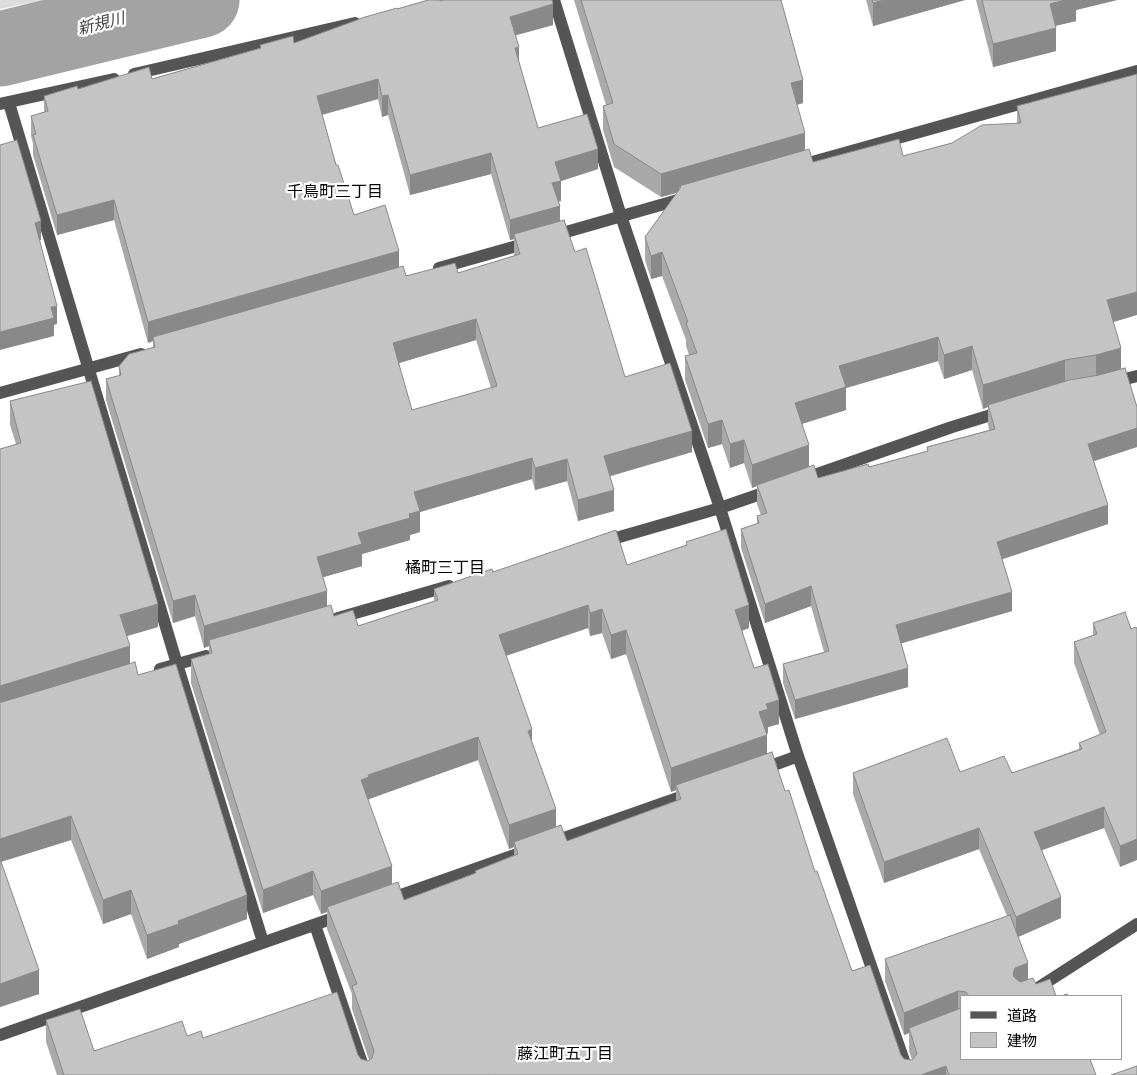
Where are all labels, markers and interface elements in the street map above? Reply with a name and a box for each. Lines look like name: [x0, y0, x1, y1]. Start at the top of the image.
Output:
water label: 新規川: [75, 9, 127, 39]
district label: 千鳥町三丁目: [287, 182, 383, 202]
district label: 橘町三丁目: [405, 558, 485, 578]
legend: [960, 995, 1122, 1060]
text: 道路: [1007, 1007, 1037, 1025]
text: 建物: [1007, 1032, 1037, 1050]
district label: 藤江町五丁目: [517, 1044, 613, 1064]

